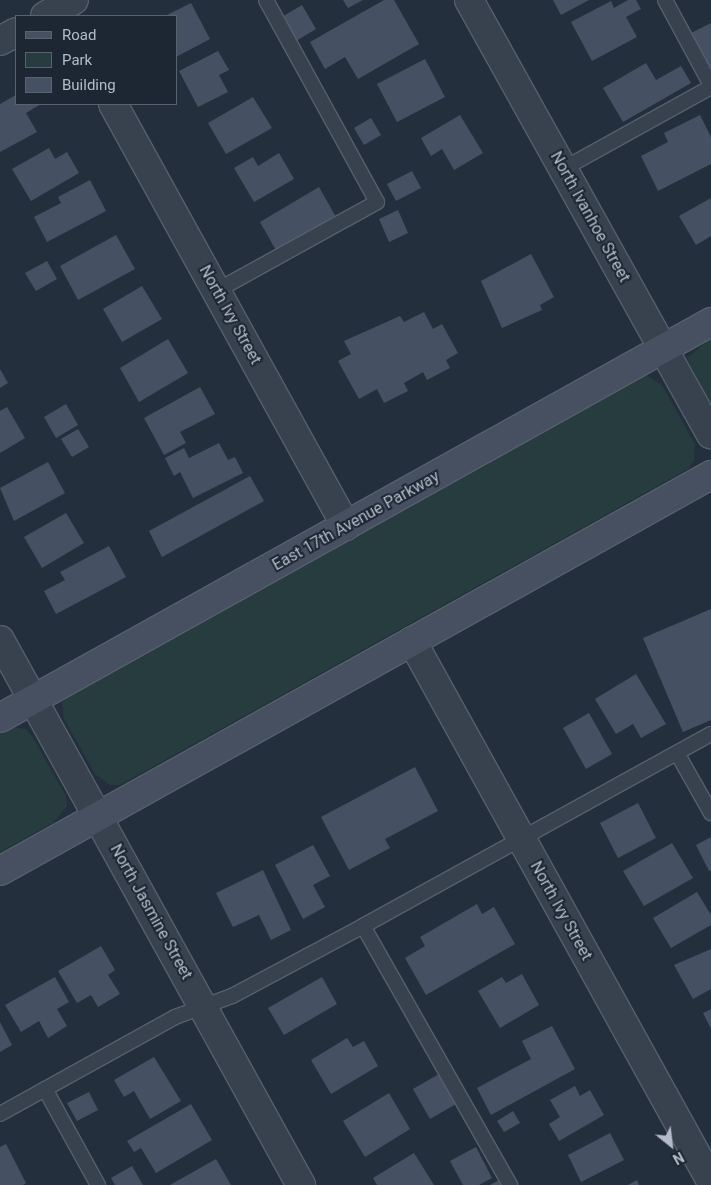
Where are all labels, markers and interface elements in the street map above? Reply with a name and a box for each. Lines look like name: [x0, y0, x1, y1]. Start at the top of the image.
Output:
legend: [15, 15, 178, 105]
text: Road: [62, 26, 96, 44]
text: Park: [62, 51, 92, 69]
text: Building: [62, 76, 116, 94]
street label: North Ivanhoe Street: [546, 148, 634, 286]
street label: North Ivy Street: [195, 262, 265, 368]
street label: East 17th Avenue Parkway: [269, 467, 443, 575]
street label: North Jasmine Street: [106, 841, 196, 983]
street label: North Ivy Street: [526, 858, 596, 964]
north arrow: [646, 1120, 696, 1170]
text: N: [670, 1149, 686, 1168]

